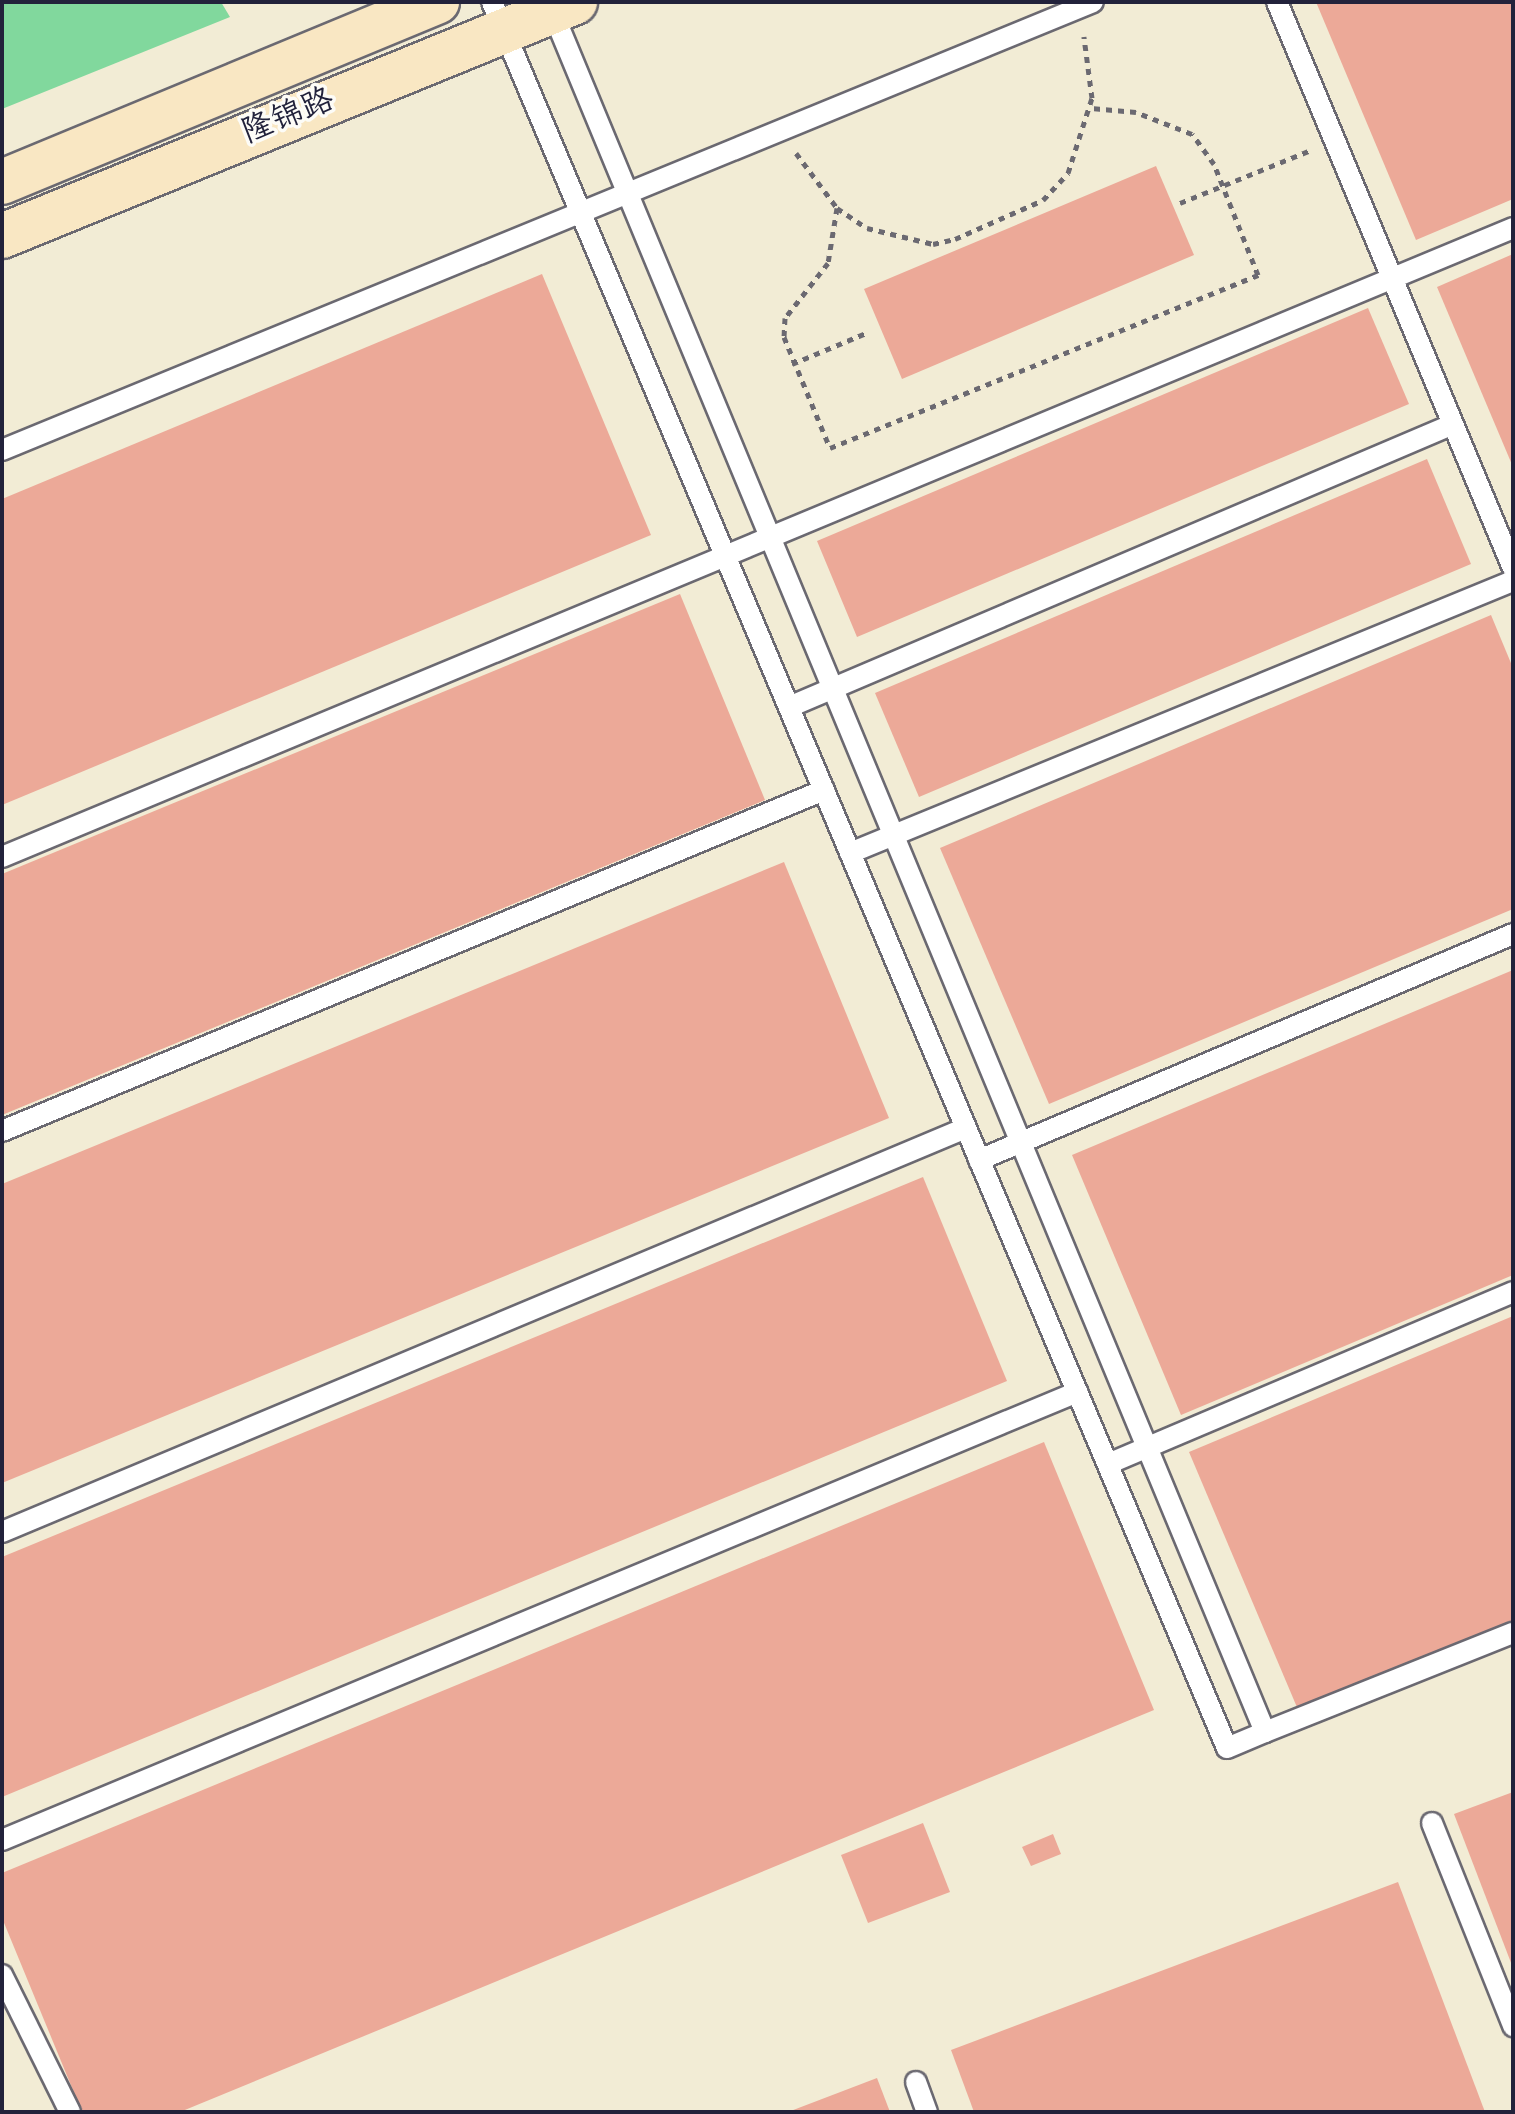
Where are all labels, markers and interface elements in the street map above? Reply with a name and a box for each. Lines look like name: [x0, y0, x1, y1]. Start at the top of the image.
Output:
street label: 隆锦路: [237, 83, 341, 155]

